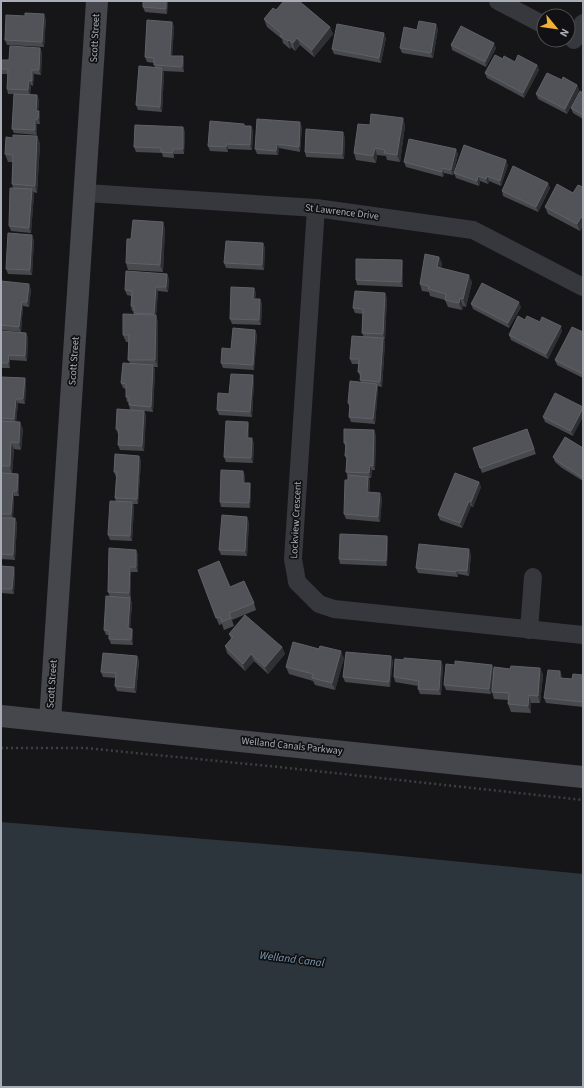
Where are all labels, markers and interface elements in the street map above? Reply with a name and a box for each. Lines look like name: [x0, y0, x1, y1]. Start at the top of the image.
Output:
north arrow: [536, 8, 576, 48]
street label: Scott Street: [87, 13, 103, 63]
text: N: [556, 26, 573, 39]
street label: St Lawrence Drive: [304, 201, 380, 223]
street label: Scott Street: [65, 336, 83, 386]
street label: Lockview Crescent: [287, 480, 305, 559]
street label: Scott Street: [43, 659, 61, 709]
street label: Welland Canals Parkway: [241, 734, 344, 758]
water label: Welland Canal: [259, 948, 325, 970]

